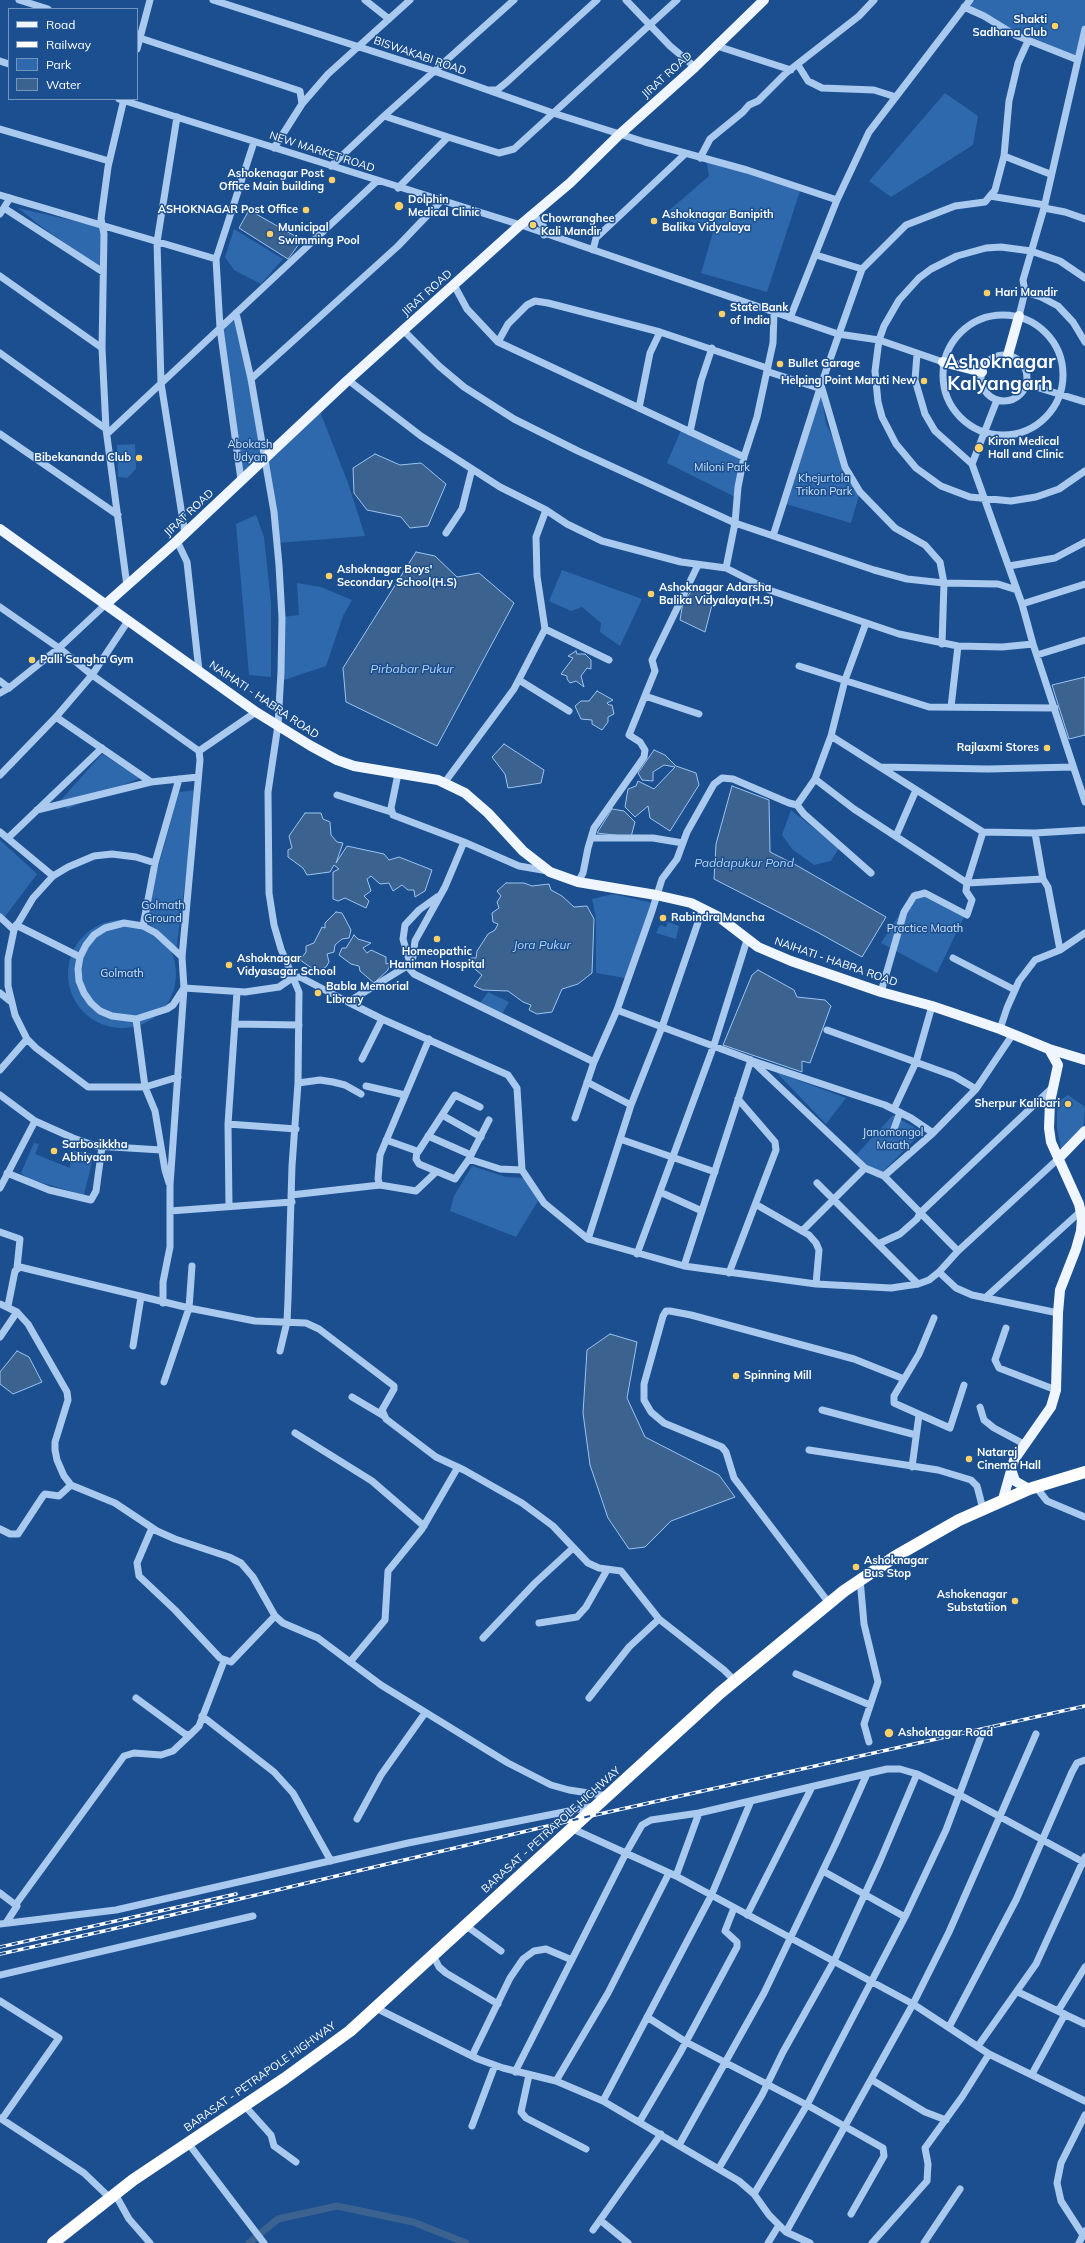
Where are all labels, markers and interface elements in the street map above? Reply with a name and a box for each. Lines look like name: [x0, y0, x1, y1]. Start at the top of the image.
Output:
legend: [8, 8, 138, 100]
place label: Shakti Sadhana Club: [973, 13, 1047, 39]
text: Road: [46, 17, 75, 32]
marker: Shakti Sadhana Club: [1050, 21, 1060, 31]
street label: BISWAKABI ROAD: [372, 34, 468, 78]
text: Railway: [46, 37, 91, 52]
street label: JIRAT ROAD: [639, 49, 695, 101]
text: Park: [46, 57, 71, 72]
text: Water: [46, 77, 81, 92]
street label: NEW MARKET ROAD: [268, 129, 376, 175]
place label: Ashokenagar Post Office Main building: [219, 167, 324, 193]
marker: Ashokenagar Post Office Main building: [327, 175, 337, 185]
place label: Dolphin Medical Clinic: [408, 193, 480, 219]
marker: Dolphin Medical Clinic: [393, 200, 405, 212]
place label: ASHOKNAGAR Post Office: [158, 203, 298, 217]
marker: ASHOKNAGAR Post Office: [301, 205, 311, 215]
place label: Ashoknagar Banipith Balika Vidyalaya: [662, 208, 774, 234]
place label: Chowranghee Kali Mandir: [541, 212, 615, 238]
marker: Ashoknagar Banipith Balika Vidyalaya: [649, 216, 659, 226]
marker: Chowranghee Kali Mandir: [528, 220, 538, 230]
place label: Municipal Swimming Pool: [278, 221, 360, 247]
marker: Municipal Swimming Pool: [265, 229, 275, 239]
street label: JIRAT ROAD: [399, 267, 455, 319]
place label: Hari Mandir: [995, 286, 1058, 300]
marker: Hari Mandir: [982, 288, 992, 298]
place label: State Bank of India: [730, 301, 788, 327]
marker: State Bank of India: [717, 309, 727, 319]
district label: Ashoknagar Kalyangarh: [944, 351, 1056, 395]
place label: Bullet Garage: [788, 357, 860, 371]
marker: Bullet Garage: [775, 359, 785, 369]
place label: Helping Point Maruti New: [781, 374, 916, 388]
marker: Helping Point Maruti New: [919, 376, 929, 386]
place label: Kiron Medical Hall and Clinic: [988, 435, 1064, 461]
park label: Abokash Udyan: [227, 438, 273, 464]
marker: Kiron Medical Hall and Clinic: [973, 442, 985, 454]
place label: Bibekananda Club: [34, 451, 131, 465]
marker: Bibekananda Club: [134, 453, 144, 463]
park label: Miloni Park: [694, 461, 750, 475]
park label: Khejurtola Trikon Park: [796, 472, 852, 498]
street label: JIRAT ROAD: [161, 487, 217, 539]
place label: Ashoknagar Boys' Secondary School(H.S): [337, 563, 457, 589]
marker: Ashoknagar Boys' Secondary School(H.S): [324, 571, 334, 581]
place label: Ashoknagar Adarsha Balika Vidyalaya(H.S): [659, 581, 774, 607]
marker: Ashoknagar Adarsha Balika Vidyalaya(H.S): [646, 589, 656, 599]
place label: Palli Sangha Gym: [40, 653, 133, 667]
marker: Palli Sangha Gym: [27, 655, 37, 665]
street label: NAIHATI - HABRA ROAD: [207, 658, 321, 742]
water label: Pirbabar Pukur: [370, 662, 454, 676]
place label: Rajlaxmi Stores: [957, 741, 1039, 755]
marker: Rajlaxmi Stores: [1042, 743, 1052, 753]
water label: Paddapukur Pond: [694, 856, 794, 870]
park label: Golmath Ground: [141, 899, 185, 925]
place label: Rabindra Mancha: [671, 911, 765, 925]
marker: Rabindra Mancha: [658, 913, 668, 923]
park label: Practice Maath: [887, 922, 963, 936]
marker: Homeopathic Haniman Hospital: [432, 934, 442, 944]
street label: NAIHATI - HABRA ROAD: [773, 935, 899, 989]
water label: Jora Pukur: [513, 938, 571, 952]
place label: Homeopathic Haniman Hospital: [389, 945, 485, 971]
place label: Ashoknagar Vidyasagar School: [237, 952, 336, 978]
marker: Ashoknagar Vidyasagar School: [224, 960, 234, 970]
park label: Golmath: [100, 967, 144, 981]
place label: Babla Memorial Library: [326, 980, 409, 1006]
marker: Babla Memorial Library: [313, 988, 323, 998]
place label: Sherpur Kalibari: [974, 1097, 1060, 1111]
marker: Sherpur Kalibari: [1063, 1099, 1073, 1109]
park label: Janomongol Maath: [863, 1126, 923, 1152]
place label: Sarbosikkha Abhiyaan: [62, 1138, 128, 1164]
marker: Sarbosikkha Abhiyaan: [49, 1146, 59, 1156]
place label: Spinning Mill: [744, 1369, 812, 1383]
marker: Spinning Mill: [731, 1371, 741, 1381]
place label: Nataraj Cinema Hall: [977, 1446, 1041, 1472]
marker: Nataraj Cinema Hall: [964, 1454, 974, 1464]
place label: Ashoknagar Bus Stop: [864, 1554, 928, 1580]
marker: Ashoknagar Bus Stop: [851, 1562, 861, 1572]
place label: Ashokenagar Substatiion: [937, 1588, 1007, 1614]
marker: Ashokenagar Substatiion: [1010, 1596, 1020, 1606]
place label: Ashoknagar Road: [898, 1726, 993, 1740]
marker: Ashoknagar Road: [883, 1727, 895, 1739]
street label: BARASAT - PETRAPOLE HIGHWAY: [479, 1764, 623, 1896]
street label: BARASAT - PETRAPOLE HIGHWAY: [182, 2019, 338, 2135]

